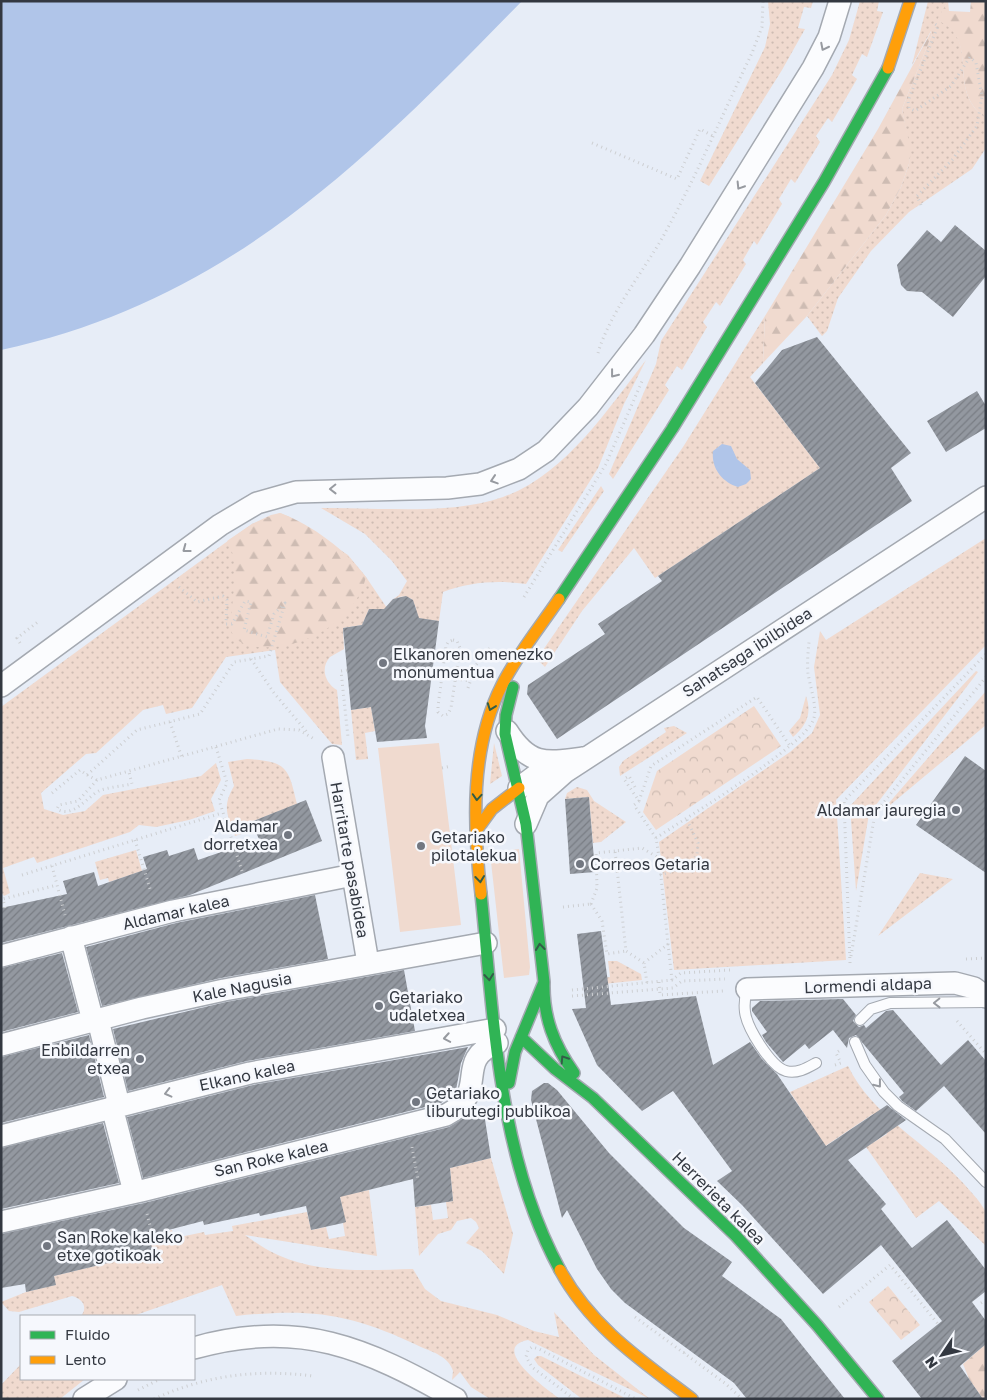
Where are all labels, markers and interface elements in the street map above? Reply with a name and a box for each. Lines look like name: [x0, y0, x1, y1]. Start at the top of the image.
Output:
one-way arrow: [820, 42, 830, 51]
one-way arrow: [737, 181, 747, 190]
one-way arrow: [612, 368, 620, 377]
one-way arrow: [491, 474, 499, 484]
one-way arrow: [329, 484, 337, 495]
one-way arrow: [182, 543, 192, 552]
street label: Sahatsaga ibilbidea: [678, 603, 816, 701]
place label: Elkanoren omenezko monumentua: [393, 644, 553, 682]
marker: Elkanoren omenezko monumentua: [377, 657, 389, 669]
one-way arrow: [487, 702, 497, 711]
street label: Harritarte pasabidea: [326, 780, 374, 940]
one-way arrow: [471, 794, 482, 802]
place label: Aldamar jauregia: [817, 800, 946, 820]
marker: Aldamar jauregia: [950, 804, 962, 816]
place label: Aldamar dorretxea: [203, 816, 278, 854]
place label: Getariako pilotalekua: [431, 827, 517, 865]
marker: Aldamar dorretxea: [282, 829, 294, 841]
marker: Getariako pilotalekua: [415, 840, 427, 852]
place label: Correos Getaria: [590, 854, 710, 874]
marker: Correos Getaria: [574, 858, 586, 870]
one-way arrow: [474, 876, 485, 884]
street label: Aldamar kalea: [121, 890, 231, 934]
one-way arrow: [535, 943, 546, 951]
street label: Kale Nagusia: [191, 968, 293, 1006]
one-way arrow: [484, 973, 495, 981]
street label: Lormendi aldapa: [804, 973, 932, 997]
place label: Getariako udaletxea: [389, 987, 465, 1025]
one-way arrow: [933, 998, 940, 1008]
marker: Getariako udaletxea: [373, 1000, 385, 1012]
one-way arrow: [443, 1032, 451, 1042]
place label: Enbildarren etxea: [41, 1040, 130, 1078]
marker: Enbildarren etxea: [134, 1053, 146, 1065]
street label: Elkano kalea: [197, 1055, 297, 1095]
one-way arrow: [561, 1055, 570, 1065]
one-way arrow: [872, 1079, 881, 1088]
place label: Getariako liburutegi publikoa: [426, 1083, 571, 1121]
one-way arrow: [163, 1087, 172, 1098]
marker: Getariako liburutegi publikoa: [410, 1096, 422, 1108]
street label: San Roke kalea: [212, 1135, 330, 1181]
street label: Herrerieta kalea: [668, 1147, 770, 1249]
place label: San Roke kaleko etxe gotikoak: [57, 1227, 183, 1265]
marker: San Roke kaleko etxe gotikoak: [41, 1240, 53, 1252]
legend: [20, 1315, 195, 1380]
text: Fluido: [65, 1325, 110, 1343]
north arrow: [917, 1330, 967, 1380]
text: Lento: [65, 1350, 106, 1368]
text: N: [921, 1354, 941, 1372]

